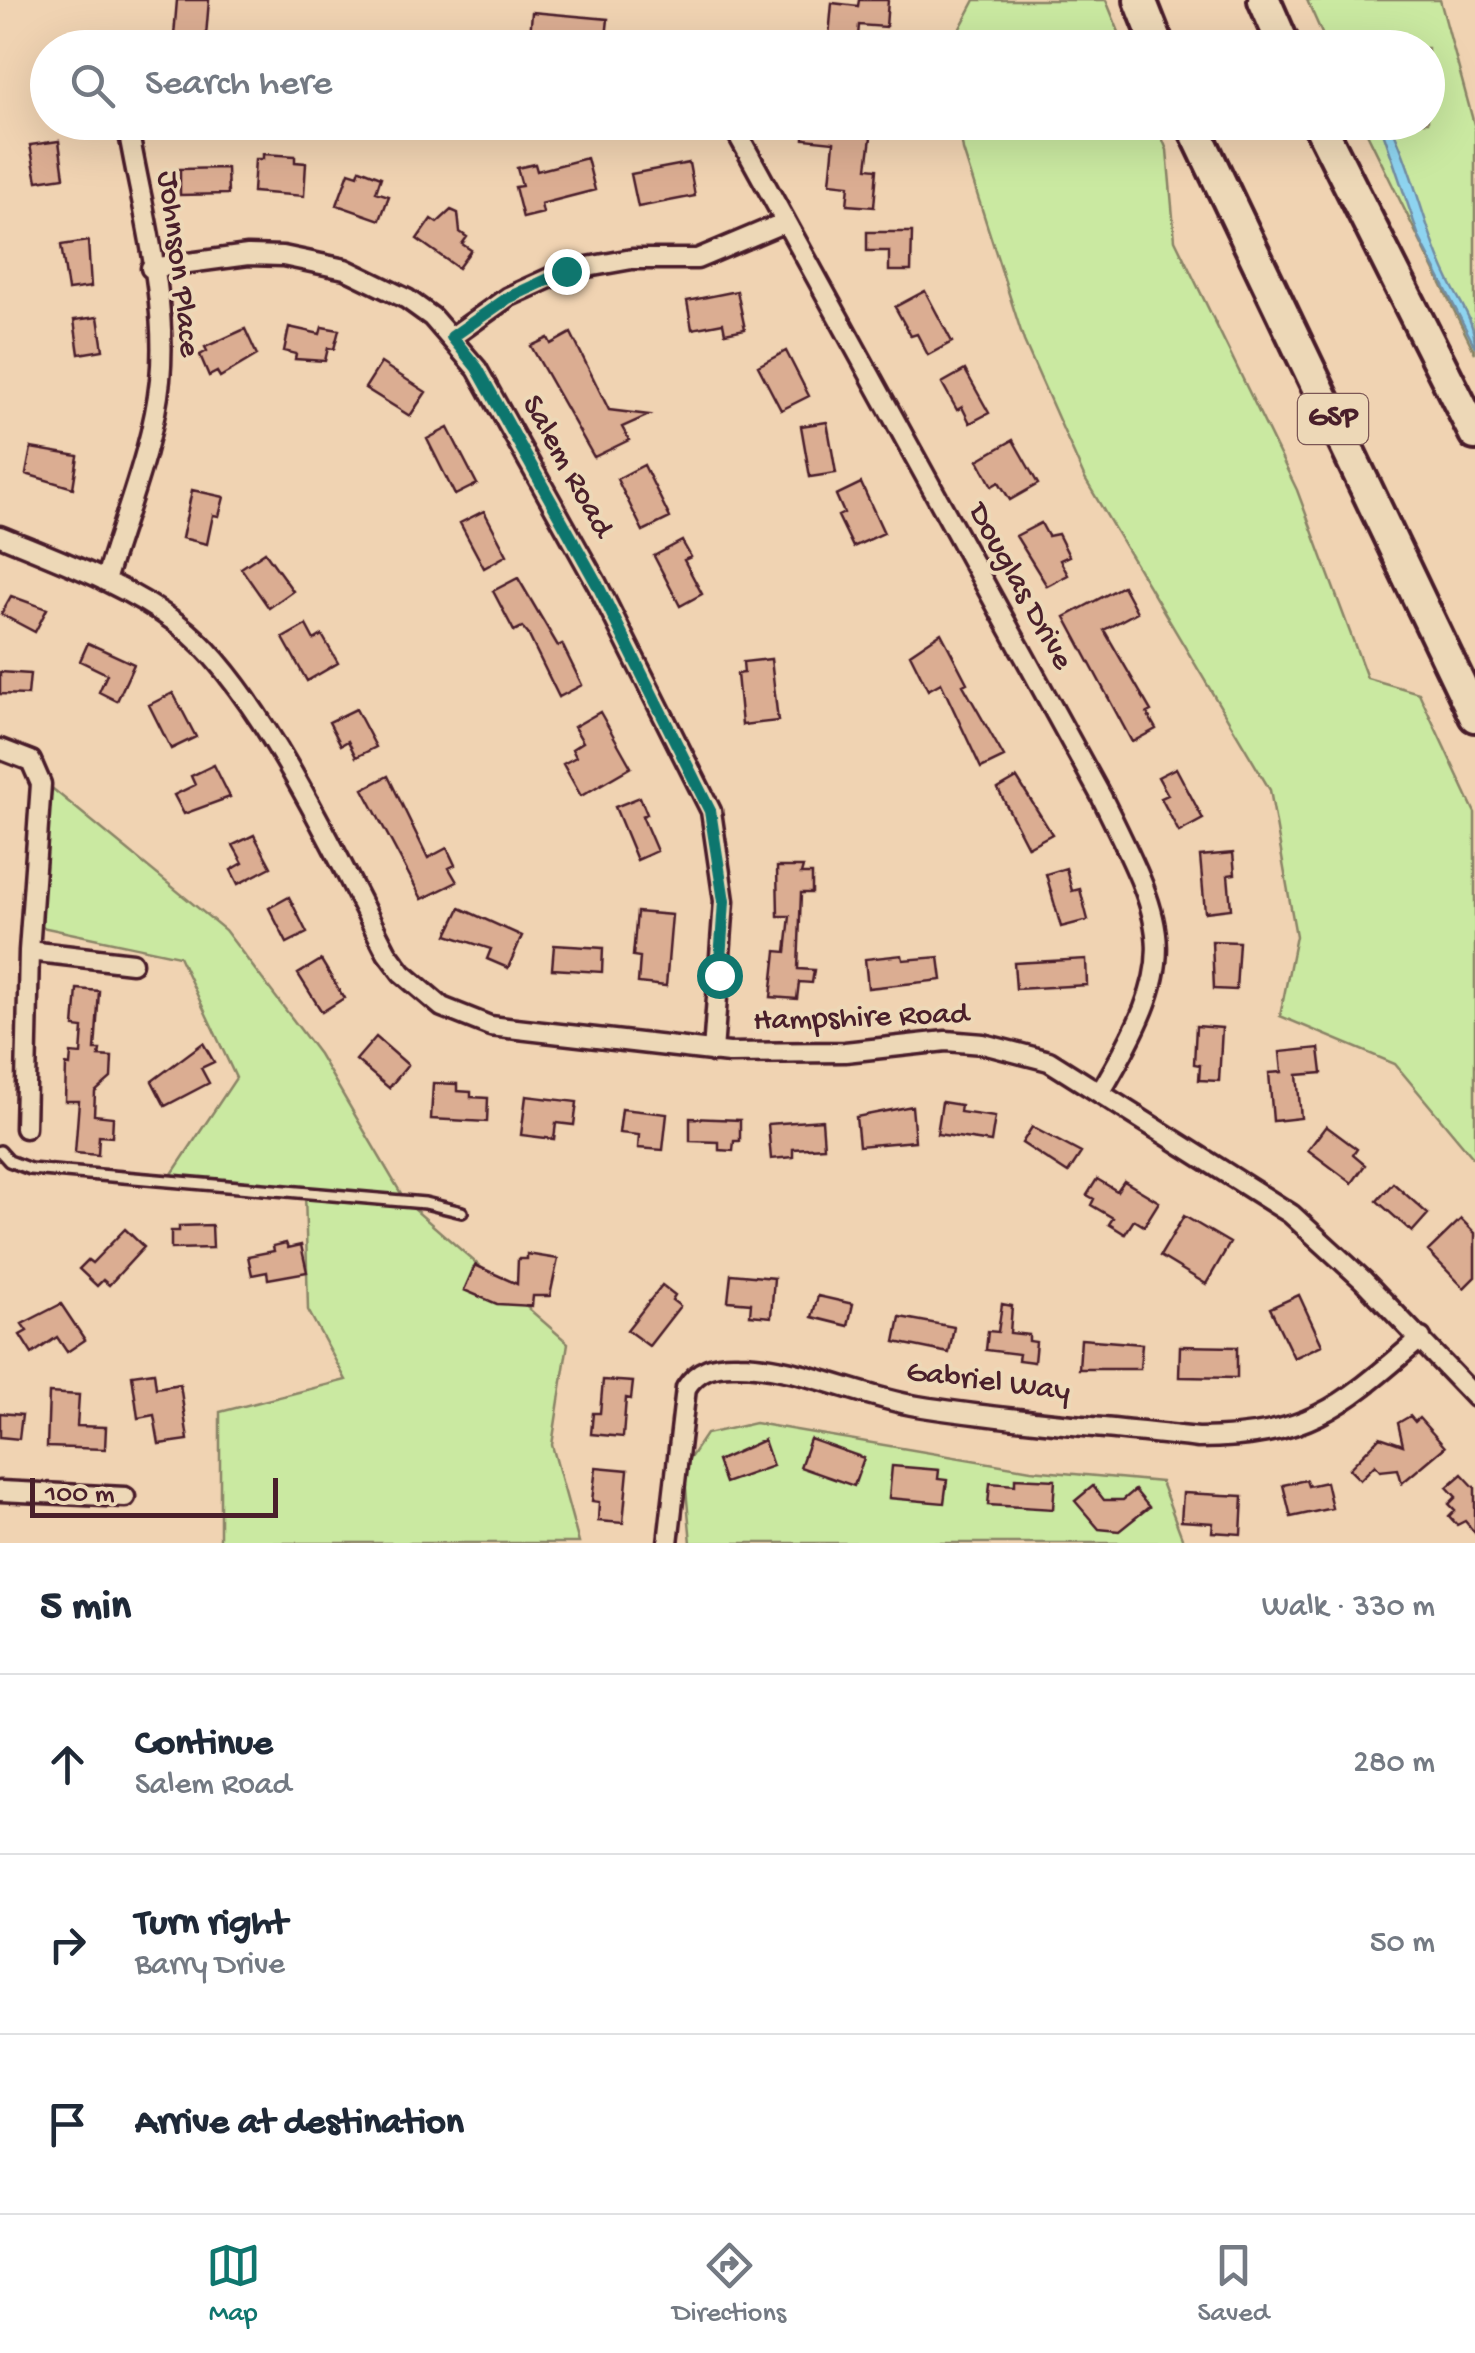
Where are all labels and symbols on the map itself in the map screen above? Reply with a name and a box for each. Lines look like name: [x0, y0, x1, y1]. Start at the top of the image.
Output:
street label: Johnson Place: [147, 169, 207, 360]
route end: [544, 249, 590, 295]
street label: Salem Road: [511, 389, 622, 547]
road number: GSP: [1298, 394, 1368, 444]
street label: Douglas Drive: [957, 495, 1081, 677]
route start: [697, 953, 743, 999]
street label: Hampshire Road: [753, 996, 972, 1042]
street label: Gabriel Way: [904, 1354, 1072, 1412]
scale bar: [30, 1473, 278, 1518]

